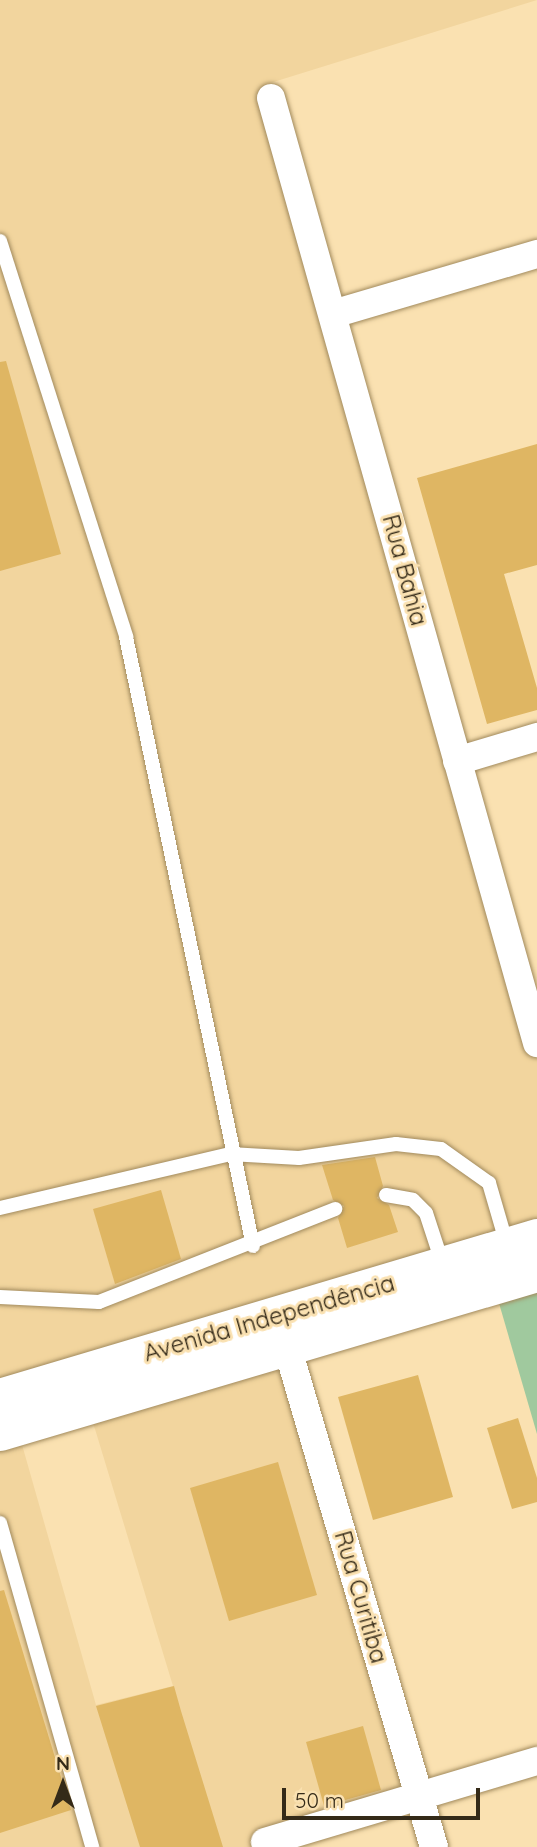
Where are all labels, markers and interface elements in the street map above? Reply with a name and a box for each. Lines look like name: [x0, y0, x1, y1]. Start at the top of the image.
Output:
street label: Rua Bahia: [376, 511, 434, 629]
street label: Avenida Independência: [140, 1268, 398, 1368]
street label: Rua Curitiba: [328, 1527, 394, 1667]
north arrow: [28, 1749, 98, 1819]
text: N: [56, 1751, 70, 1775]
scale bar: [285, 1773, 483, 1817]
text: 50 m: [295, 1787, 344, 1813]

